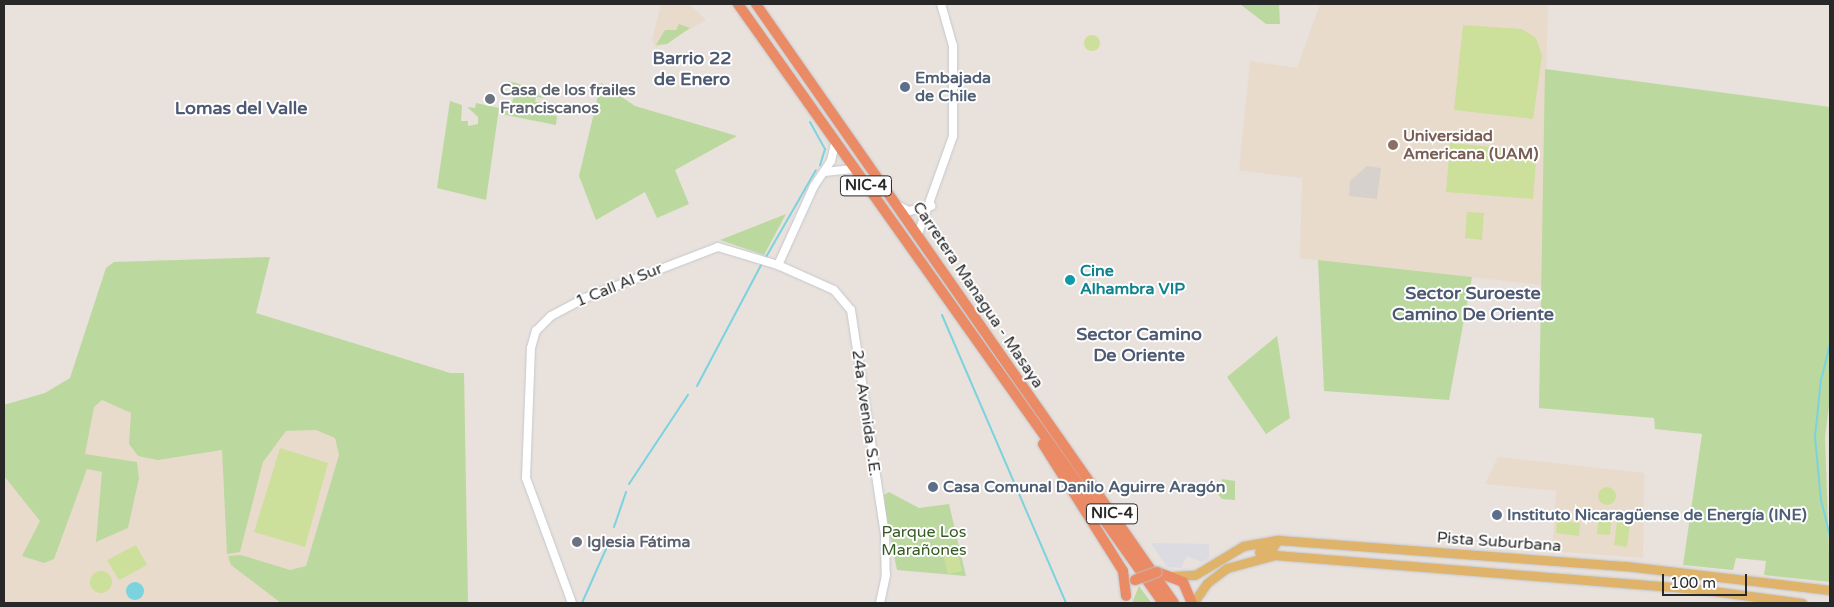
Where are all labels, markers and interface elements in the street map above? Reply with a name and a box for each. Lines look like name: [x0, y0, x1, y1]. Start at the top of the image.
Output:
district label: Barrio 22 de Enero: [652, 48, 732, 90]
place label: Embajada de Chile: [915, 68, 991, 106]
place label: Casa de los frailes Franciscanos: [500, 80, 636, 118]
marker: Embajada de Chile: [899, 81, 911, 93]
marker: Casa de los frailes Franciscanos: [484, 93, 496, 105]
district label: Lomas del Valle: [175, 97, 307, 119]
place label: Universidad Americana (UAM): [1403, 126, 1538, 164]
marker: Universidad Americana (UAM): [1387, 139, 1399, 151]
road number: NIC-4: [840, 174, 892, 198]
street label: Carretera Managua - Masaya: [908, 198, 1048, 392]
street label: 1 Call Al Sur: [573, 259, 665, 311]
place label: Cine Alhambra VIP: [1080, 261, 1185, 299]
marker: Cine Alhambra VIP: [1064, 274, 1076, 286]
district label: Sector Suroeste Camino De Oriente: [1392, 283, 1554, 326]
district label: Sector Camino De Oriente: [1076, 324, 1202, 366]
street label: 24a Avenida S.E.: [848, 349, 884, 477]
place label: Casa Comunal Danilo Aguirre Aragón: [943, 477, 1226, 497]
marker: Casa Comunal Danilo Aguirre Aragón: [927, 481, 939, 493]
road number: NIC-4: [1086, 502, 1138, 526]
place label: Instituto Nicaragüense de Energía (INE): [1507, 505, 1807, 525]
marker: Instituto Nicaragüense de Energía (INE): [1491, 509, 1503, 521]
park label: Parque Los Marañones: [881, 522, 967, 560]
street label: Pista Suburbana: [1436, 528, 1562, 556]
place label: Iglesia Fátima: [587, 532, 690, 552]
marker: Iglesia Fátima: [571, 536, 583, 548]
scale bar: [1664, 564, 1749, 596]
text: 100 m: [1670, 574, 1716, 592]

